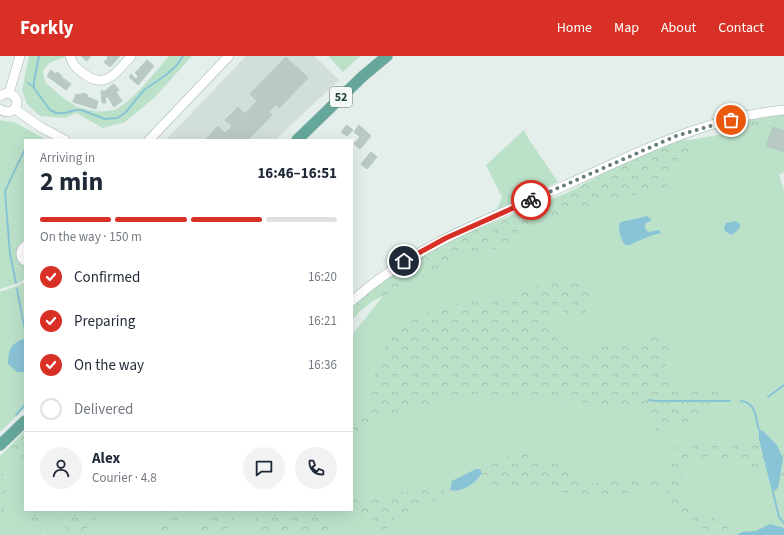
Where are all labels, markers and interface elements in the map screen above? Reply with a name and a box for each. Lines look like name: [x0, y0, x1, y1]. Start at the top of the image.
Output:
text: Forkly: [20, 15, 73, 42]
text: Home: [557, 18, 592, 38]
text: Map: [614, 18, 639, 38]
text: About: [661, 18, 696, 38]
text: Contact: [718, 18, 764, 38]
road number: 52: [330, 87, 352, 107]
pin: [714, 103, 748, 137]
icon: bag: [720, 109, 742, 131]
text: Arriving in: [40, 149, 95, 167]
text: 2 min: [40, 163, 103, 200]
text: 16:46–16:51: [257, 163, 337, 184]
courier: [511, 180, 551, 220]
icon: bike: [520, 189, 542, 211]
text: On the way · 150 m: [40, 228, 142, 246]
pin: [387, 244, 421, 278]
icon: home: [393, 250, 415, 272]
icon: check: [40, 266, 62, 288]
text: Confirmed: [74, 267, 140, 288]
text: 16:20: [308, 268, 337, 286]
icon: check: [40, 310, 62, 332]
text: Preparing: [74, 311, 135, 332]
text: 16:21: [308, 312, 337, 330]
icon: check: [40, 354, 62, 376]
text: On the way: [74, 355, 144, 376]
text: 16:36: [308, 356, 337, 374]
text: Delivered: [74, 399, 133, 420]
button: person: [40, 447, 82, 489]
button: chat: [243, 447, 285, 489]
button: phone: [295, 447, 337, 489]
text: Alex: [92, 448, 120, 469]
text: Courier · 4.8: [92, 469, 157, 487]

